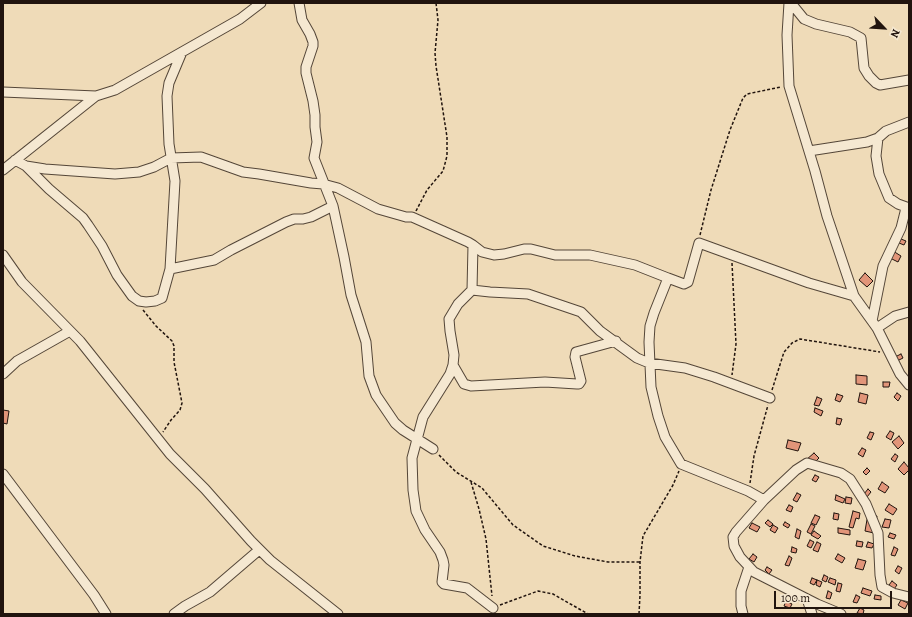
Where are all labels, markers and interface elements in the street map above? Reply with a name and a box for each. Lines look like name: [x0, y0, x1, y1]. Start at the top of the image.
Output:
north arrow: [864, 8, 904, 48]
text: N: [887, 26, 904, 40]
scale bar: [776, 583, 894, 609]
text: 100 m: [781, 590, 810, 606]

